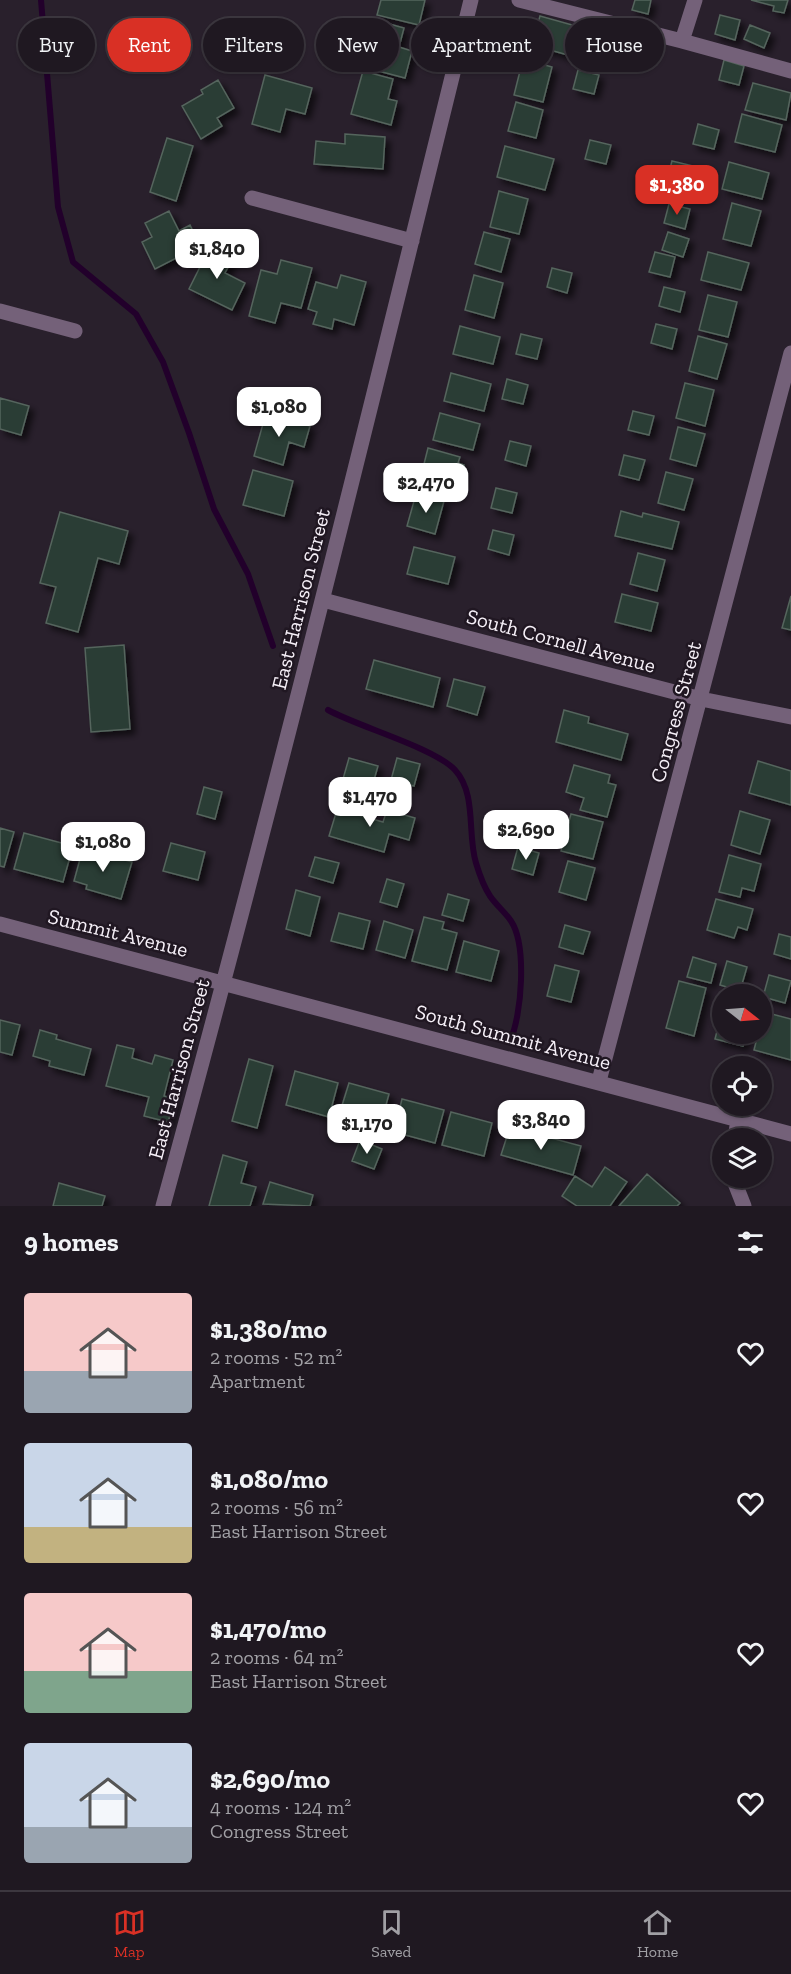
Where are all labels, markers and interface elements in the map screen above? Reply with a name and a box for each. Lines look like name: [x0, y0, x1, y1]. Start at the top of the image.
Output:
chip: Buy: [18, 18, 95, 72]
chip: Rent: [107, 18, 191, 72]
chip: Filters: [203, 18, 304, 72]
chip: New: [316, 18, 399, 72]
chip: Apartment: [411, 18, 553, 72]
chip: House: [565, 18, 664, 72]
pin: $1,380: [628, 165, 726, 216]
text: $1,380: [649, 172, 705, 196]
pin: $1,840: [168, 229, 266, 280]
text: $1,840: [189, 236, 245, 260]
pin: $1,080: [230, 387, 328, 438]
text: $1,080: [251, 394, 307, 418]
pin: $2,470: [377, 463, 475, 514]
text: $2,470: [397, 470, 455, 494]
street label: East Harrison Street: [266, 506, 335, 692]
street label: South Cornell Avenue: [464, 603, 659, 678]
street label: Congress Street: [645, 638, 706, 785]
pin: $1,470: [321, 777, 419, 828]
text: $1,470: [343, 784, 397, 808]
pin: $2,690: [477, 810, 575, 861]
text: $2,690: [497, 817, 555, 841]
pin: $1,080: [54, 822, 152, 873]
text: $1,080: [75, 829, 131, 853]
street label: Summit Avenue: [45, 903, 191, 962]
street label: East Harrison Street: [142, 976, 215, 1162]
north arrow: [712, 984, 772, 1044]
map controls: [712, 984, 772, 1188]
street label: South Summit Avenue: [413, 998, 614, 1075]
button: locate: [712, 1056, 772, 1116]
pin: $3,840: [492, 1100, 590, 1151]
pin: $1,170: [318, 1104, 416, 1155]
text: $3,840: [512, 1107, 570, 1131]
text: $1,170: [341, 1111, 393, 1135]
button: layers: [712, 1128, 772, 1188]
text: 9 homes: [24, 1226, 119, 1258]
icon: filters: [734, 1226, 767, 1259]
text: $1,380/mo: [210, 1313, 327, 1345]
icon: home: [72, 1317, 144, 1389]
icon: heart: [734, 1337, 767, 1370]
text: 2 rooms · 52 m²: [210, 1345, 343, 1369]
text: Apartment: [210, 1369, 305, 1393]
text: $1,080/mo: [210, 1463, 328, 1495]
icon: home: [72, 1467, 144, 1539]
icon: heart: [734, 1487, 767, 1520]
text: 2 rooms · 56 m²: [210, 1495, 343, 1519]
text: East Harrison Street: [210, 1519, 387, 1543]
text: $1,470/mo: [210, 1613, 326, 1645]
icon: home: [72, 1617, 144, 1689]
icon: heart: [734, 1637, 767, 1670]
text: 2 rooms · 64 m²: [210, 1645, 343, 1669]
text: East Harrison Street: [210, 1669, 387, 1693]
text: $2,690/mo: [210, 1763, 330, 1795]
icon: home: [72, 1767, 144, 1839]
icon: heart: [734, 1787, 767, 1820]
text: 4 rooms · 124 m²: [210, 1795, 351, 1819]
text: Congress Street: [210, 1819, 348, 1843]
tab: Map: [113, 1906, 146, 1961]
tab: Saved: [371, 1906, 411, 1961]
tab: Home: [637, 1906, 678, 1961]

